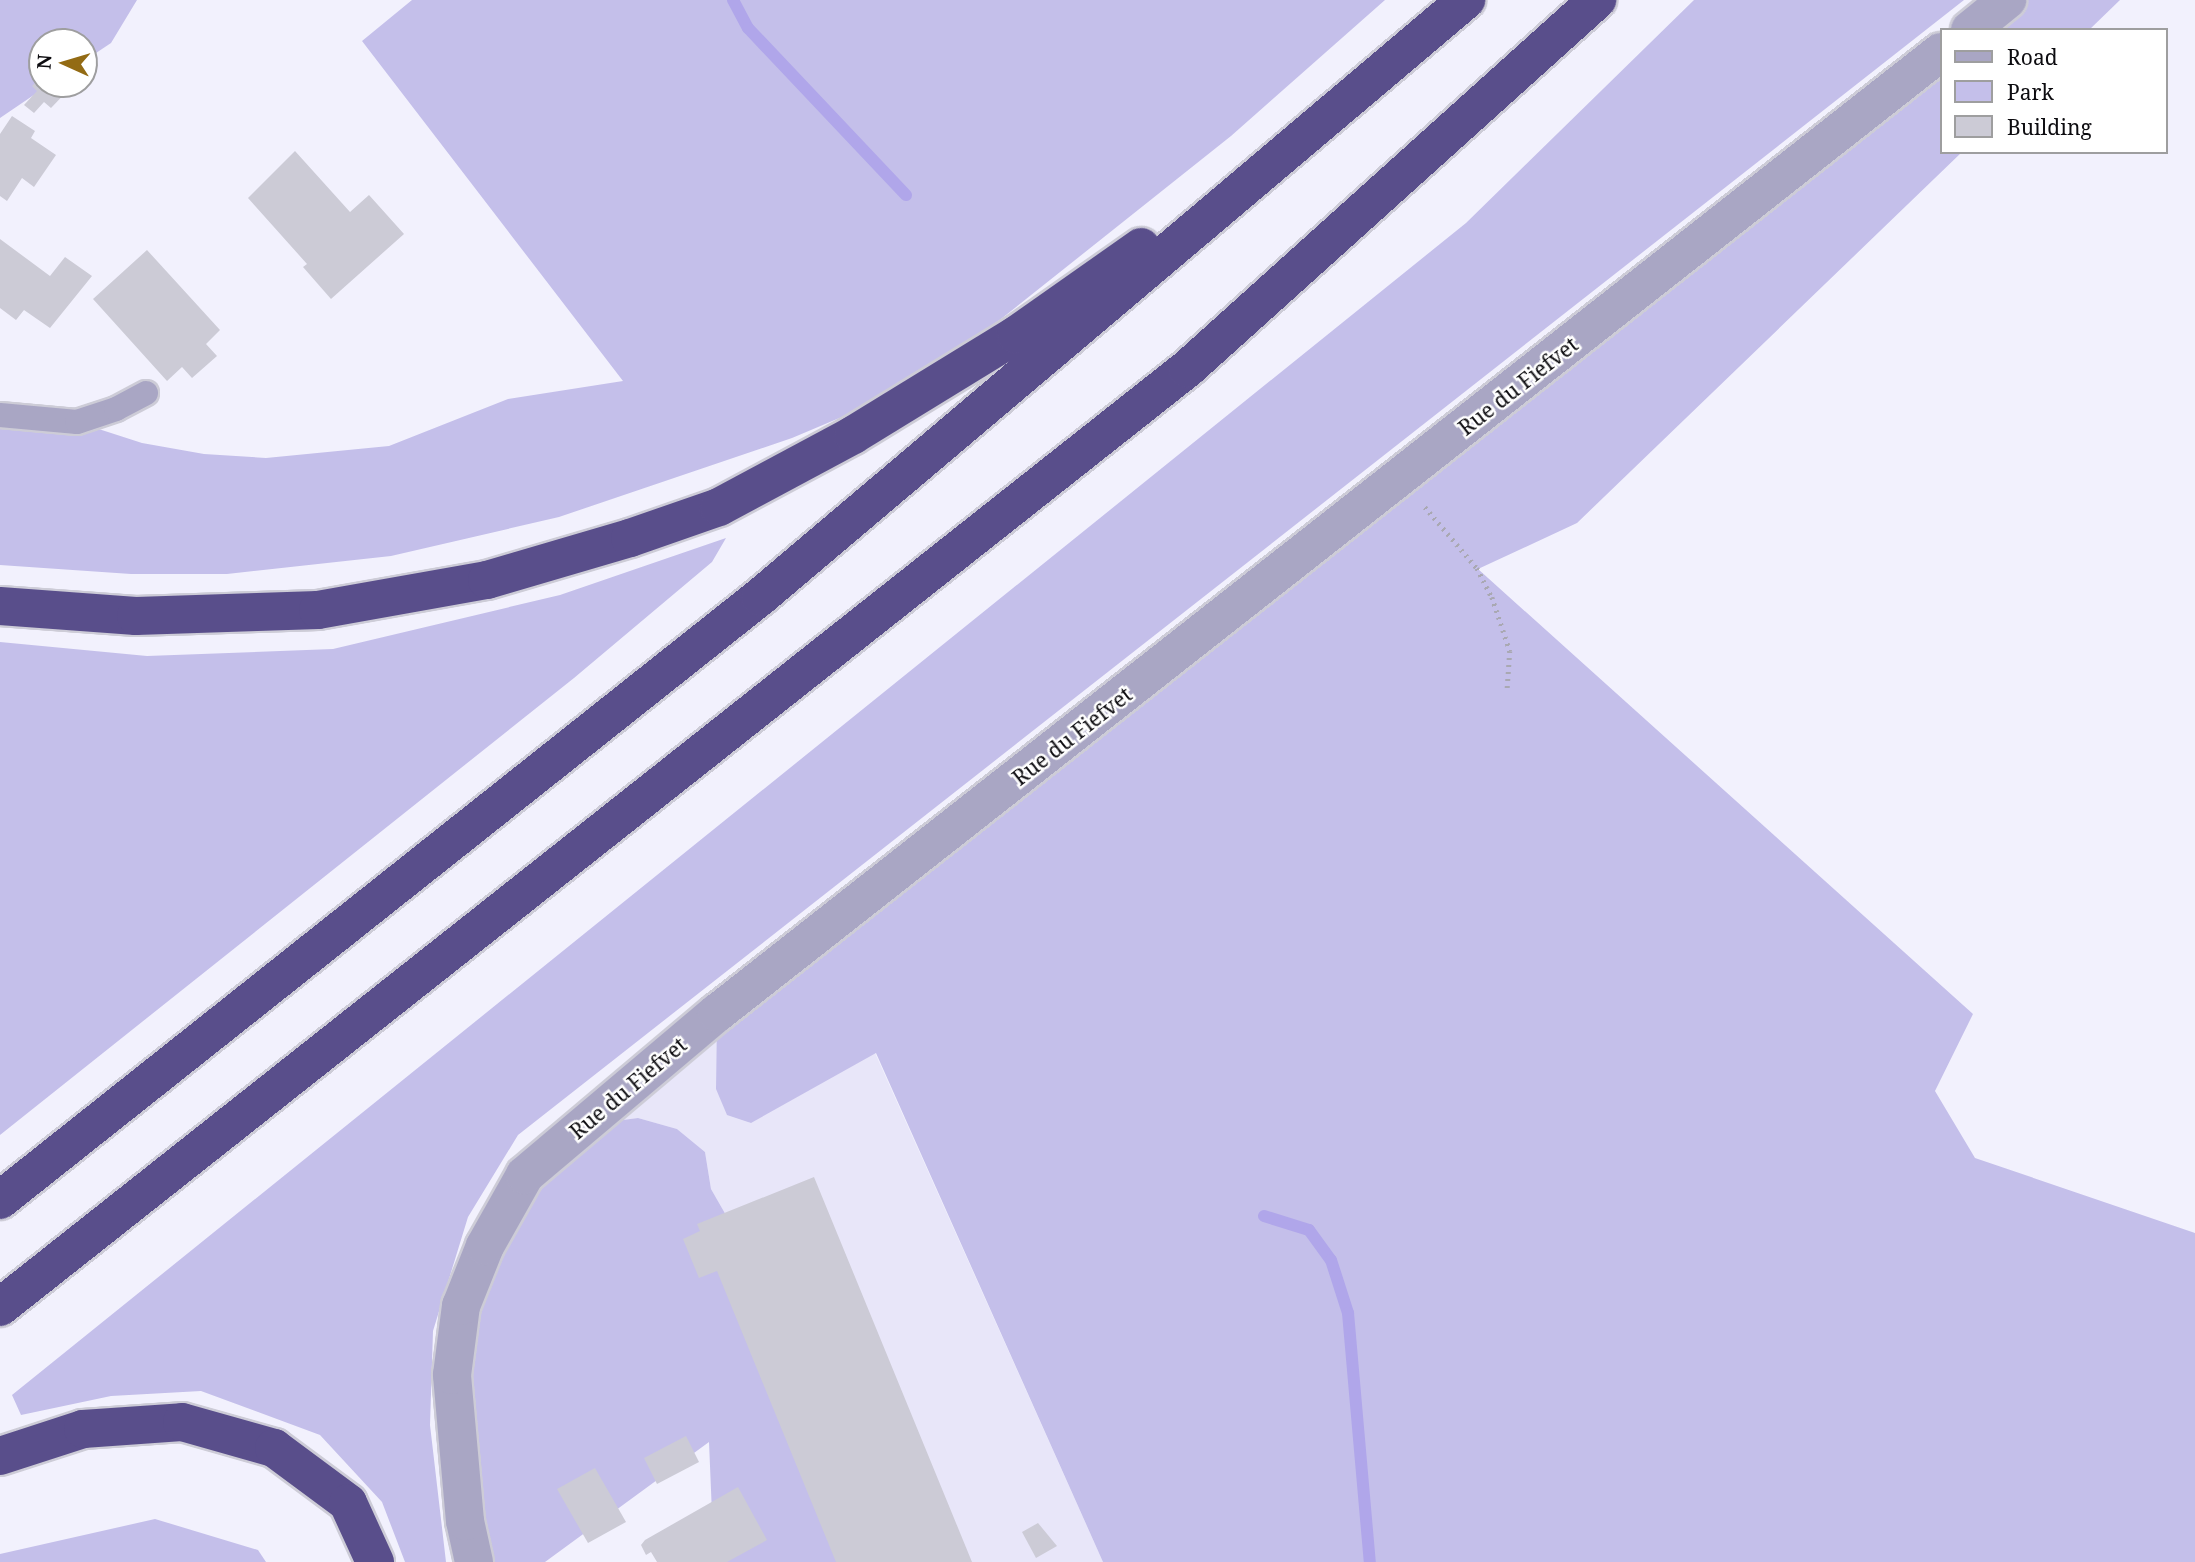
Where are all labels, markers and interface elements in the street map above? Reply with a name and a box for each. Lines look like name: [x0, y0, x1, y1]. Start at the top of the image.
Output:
north arrow: [28, 28, 98, 98]
legend: [1940, 28, 2167, 154]
text: Road: [2007, 43, 2058, 71]
text: N: [31, 53, 58, 70]
text: Park: [2007, 78, 2054, 106]
text: Building: [2007, 113, 2092, 141]
street label: Rue du Fiefvet: [1453, 332, 1583, 440]
street label: Rue du Fiefvet: [1007, 682, 1137, 790]
street label: Rue du Fiefvet: [565, 1032, 691, 1144]

